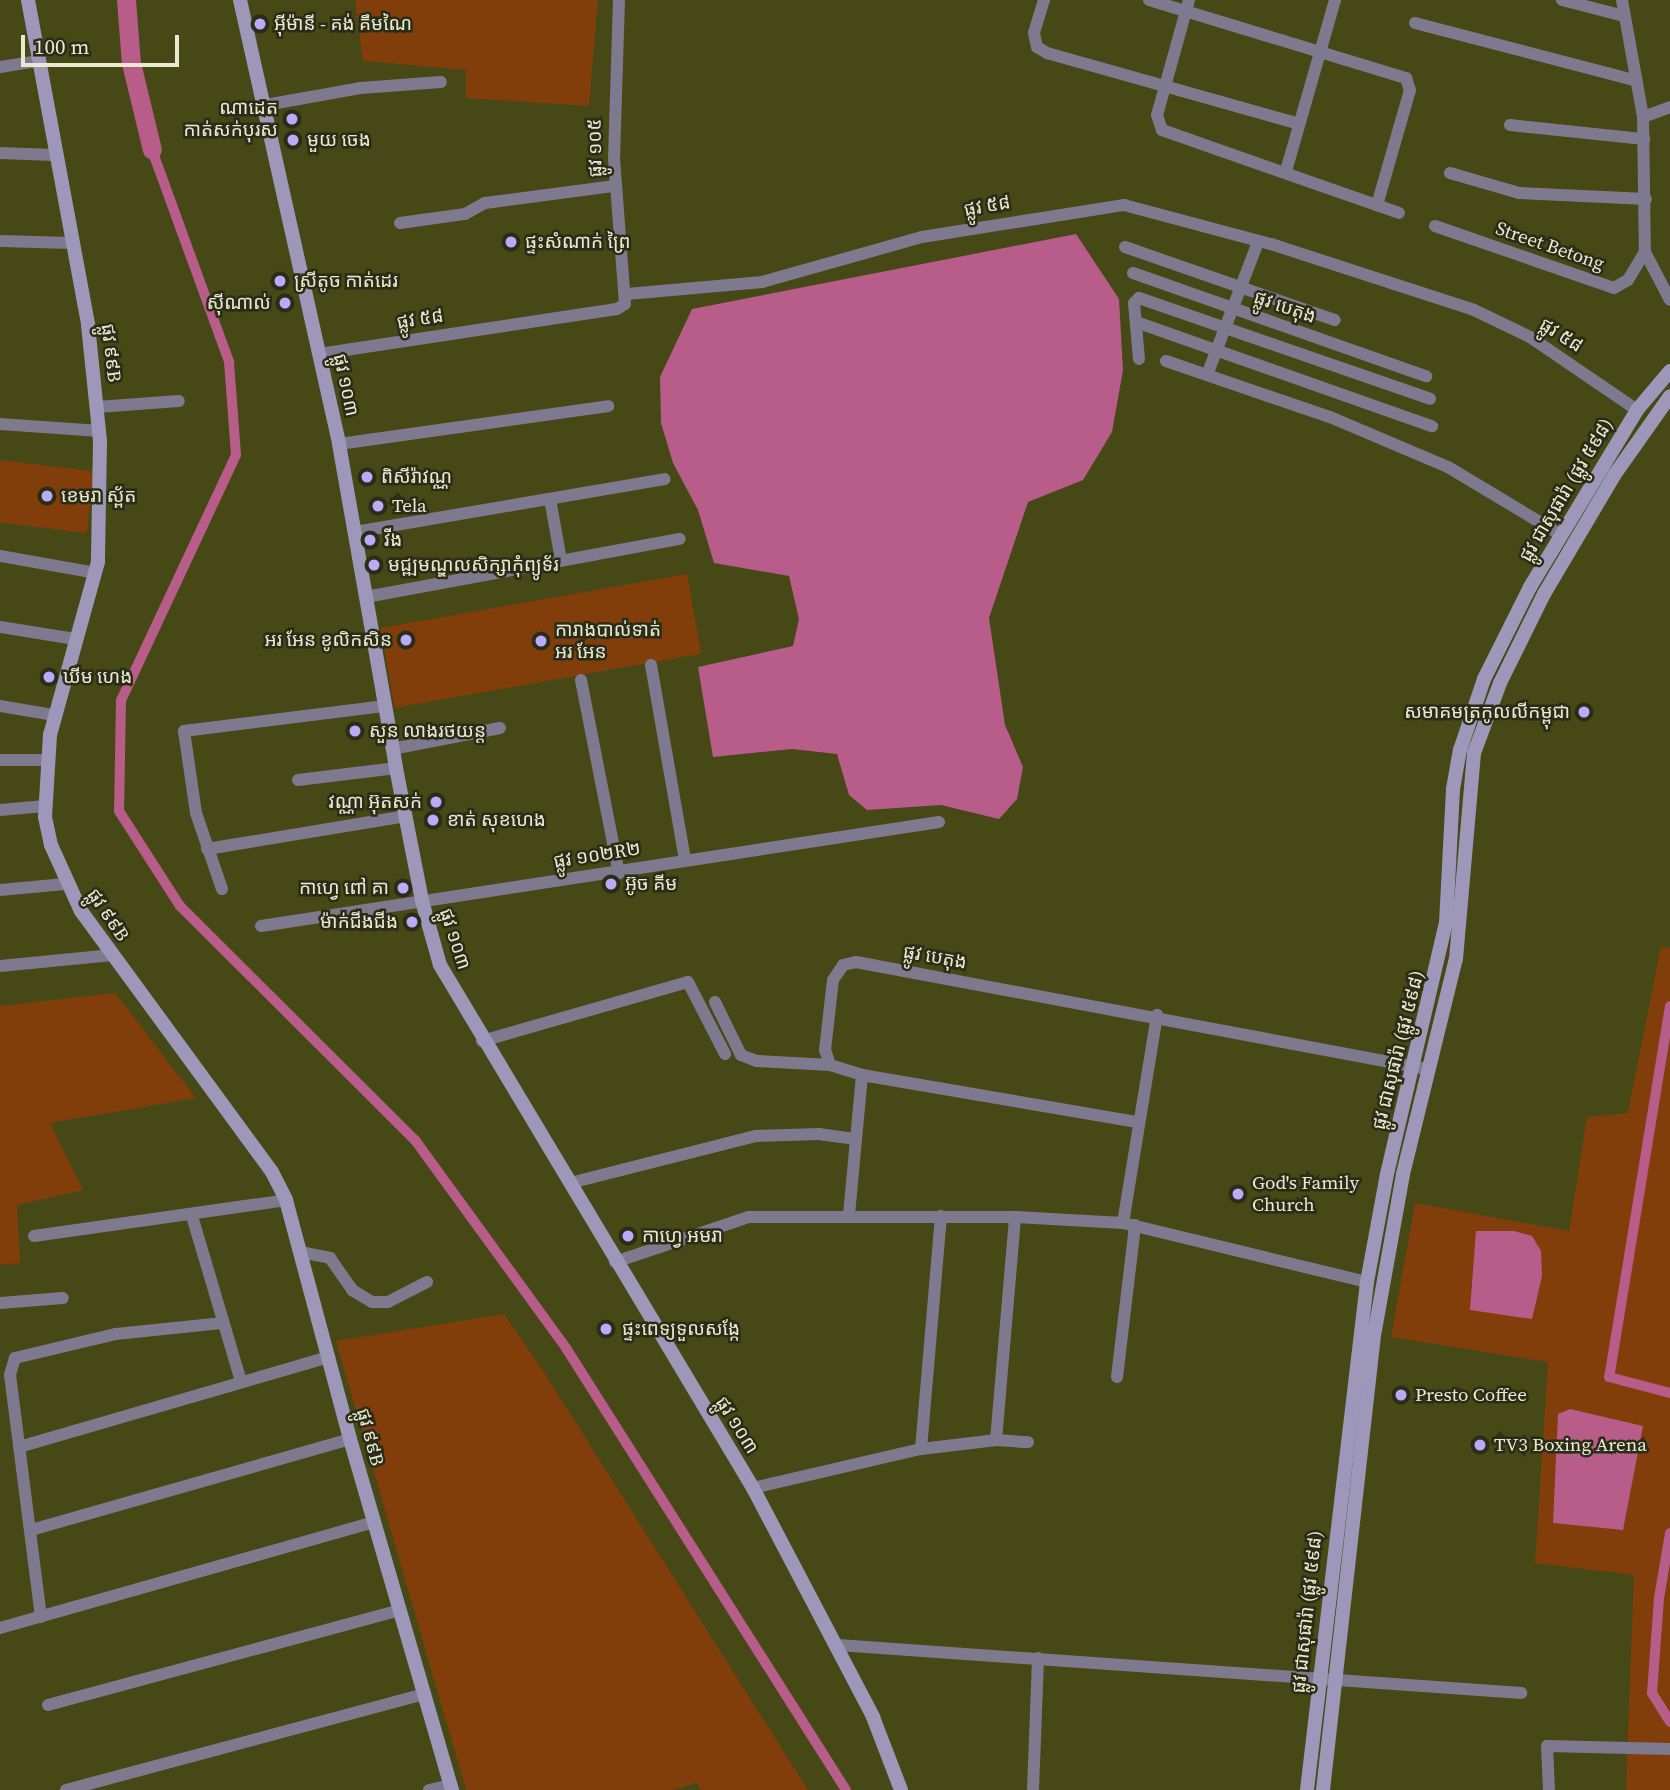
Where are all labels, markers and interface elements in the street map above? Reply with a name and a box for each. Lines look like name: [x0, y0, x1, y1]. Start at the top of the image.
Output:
place label: អ៊ីម៉ានី - គង់ គឹមណៃ: [274, 13, 412, 35]
marker: អ៊ីម៉ានី - គង់ គឹមណៃ: [252, 16, 268, 32]
scale bar: [24, 21, 182, 65]
text: 100 m: [34, 32, 89, 61]
place label: ណាដេត កាត់សក់បុរស: [183, 97, 278, 141]
marker: ណាដេត កាត់សក់បុរស: [284, 111, 300, 127]
street label: ផ្លូវ ១០៥: [583, 118, 607, 178]
place label: មួយ ចេង: [307, 129, 371, 151]
marker: មួយ ចេង: [285, 132, 301, 148]
street label: ផ្លូវ ៥៨: [962, 191, 1012, 221]
street label: Street Betong: [1493, 217, 1607, 275]
place label: ផ្ទះសំណាក់ ព្រៃ: [525, 231, 631, 253]
marker: ផ្ទះសំណាក់ ព្រៃ: [503, 234, 519, 250]
place label: ស្រីតូច កាត់ដេរ: [294, 270, 398, 292]
marker: ស្រីតូច កាត់ដេរ: [272, 273, 288, 289]
street label: ផ្លូវ បេតុង: [1251, 286, 1319, 328]
place label: ស៊ីណាល់: [207, 292, 271, 314]
marker: ស៊ីណាល់: [277, 295, 293, 311]
street label: ផ្លូវ ៥៨: [395, 304, 445, 334]
street label: ផ្លូវ ៥៨: [1535, 313, 1587, 357]
street label: ផ្លូវ ៩៩B: [96, 322, 126, 384]
street label: ផ្លូវ ១០៣: [328, 352, 364, 418]
street label: ផ្លូវ ជាសុផារ៉ា (ផ្លូវ ៥៩៨): [1514, 414, 1618, 566]
place label: ពិសីរ៉ាវណ្ណ: [381, 466, 452, 488]
marker: ពិសីរ៉ាវណ្ណ: [359, 469, 375, 485]
place label: ខេមរា ស្ព័ត: [61, 485, 136, 507]
marker: ខេមរា ស្ព័ត: [39, 488, 55, 504]
place label: Tela: [392, 495, 427, 517]
marker: Tela: [370, 498, 386, 514]
place label: វីង: [384, 529, 402, 551]
marker: វីង: [362, 532, 378, 548]
place label: មជ្ឍមណ្ឌលសិក្សាកុំព្យូទ័រ: [388, 554, 559, 576]
marker: មជ្ឍមណ្ឌលសិក្សាកុំព្យូទ័រ: [366, 557, 382, 573]
place label: ការាងបាល់ទាត់ អរ អែន: [555, 619, 661, 663]
place label: អរ អែន ខូលិកសិន: [265, 629, 392, 651]
marker: អរ អែន ខូលិកសិន: [398, 632, 414, 648]
marker: ការាងបាល់ទាត់ អរ អែន: [533, 633, 549, 649]
place label: ឃីម ហេង: [63, 666, 132, 688]
marker: ឃីម ហេង: [41, 669, 57, 685]
place label: សមាគមត្រកូលលីកម្ពុជា: [1404, 701, 1570, 723]
marker: សមាគមត្រកូលលីកម្ពុជា: [1576, 704, 1592, 720]
place label: សួន លាងរថយន្ត: [369, 720, 486, 742]
marker: សួន លាងរថយន្ត: [347, 723, 363, 739]
place label: វណ្ណា អ៊ុតសក់: [329, 791, 422, 813]
marker: វណ្ណា អ៊ុតសក់: [428, 794, 444, 810]
place label: ខាត់ សុខហេង: [447, 809, 546, 831]
marker: ខាត់ សុខហេង: [425, 812, 441, 828]
street label: ផ្លូវ ១០២R២: [552, 837, 642, 873]
place label: អ៊ូច គីម: [625, 873, 677, 895]
marker: អ៊ូច គីម: [603, 876, 619, 892]
place label: កាហ្វេ ពៅ គា: [299, 877, 389, 899]
marker: កាហ្វេ ពៅ គា: [395, 880, 411, 896]
street label: ផ្លូវ ៩៩B: [82, 884, 134, 946]
street label: ផ្លូវ ១០៣: [434, 905, 476, 973]
place label: ម៉ាក់ជីងជីង: [320, 911, 398, 933]
marker: ម៉ាក់ជីងជីង: [404, 914, 420, 930]
street label: ផ្លូវ បេតុង: [901, 940, 969, 974]
street label: ផ្លូវ ជាសុផារ៉ា (ផ្លូវ ៥៩៨): [1367, 968, 1429, 1132]
place label: God's Family Church: [1252, 1172, 1359, 1216]
marker: God's Family Church: [1230, 1186, 1246, 1202]
place label: កាហ្វេ អមរា: [642, 1225, 723, 1247]
marker: កាហ្វេ អមរា: [620, 1228, 636, 1244]
place label: ផ្ទះពេទ្យទួលសង្កែ: [622, 1318, 740, 1340]
marker: ផ្ទះពេទ្យទួលសង្កែ: [596, 1319, 616, 1339]
place label: Presto Coffee: [1415, 1384, 1527, 1406]
marker: Presto Coffee: [1393, 1387, 1409, 1403]
street label: ផ្លូវ ១០៣: [711, 1392, 763, 1458]
street label: ផ្លូវ ៩៩B: [351, 1406, 389, 1468]
place label: TV3 Boxing Arena: [1494, 1434, 1647, 1456]
marker: TV3 Boxing Arena: [1472, 1437, 1488, 1453]
street label: ផ្លូវ ជាសុផារ៉ា (ផ្លូវ ៥៩៨): [1287, 1530, 1327, 1694]

